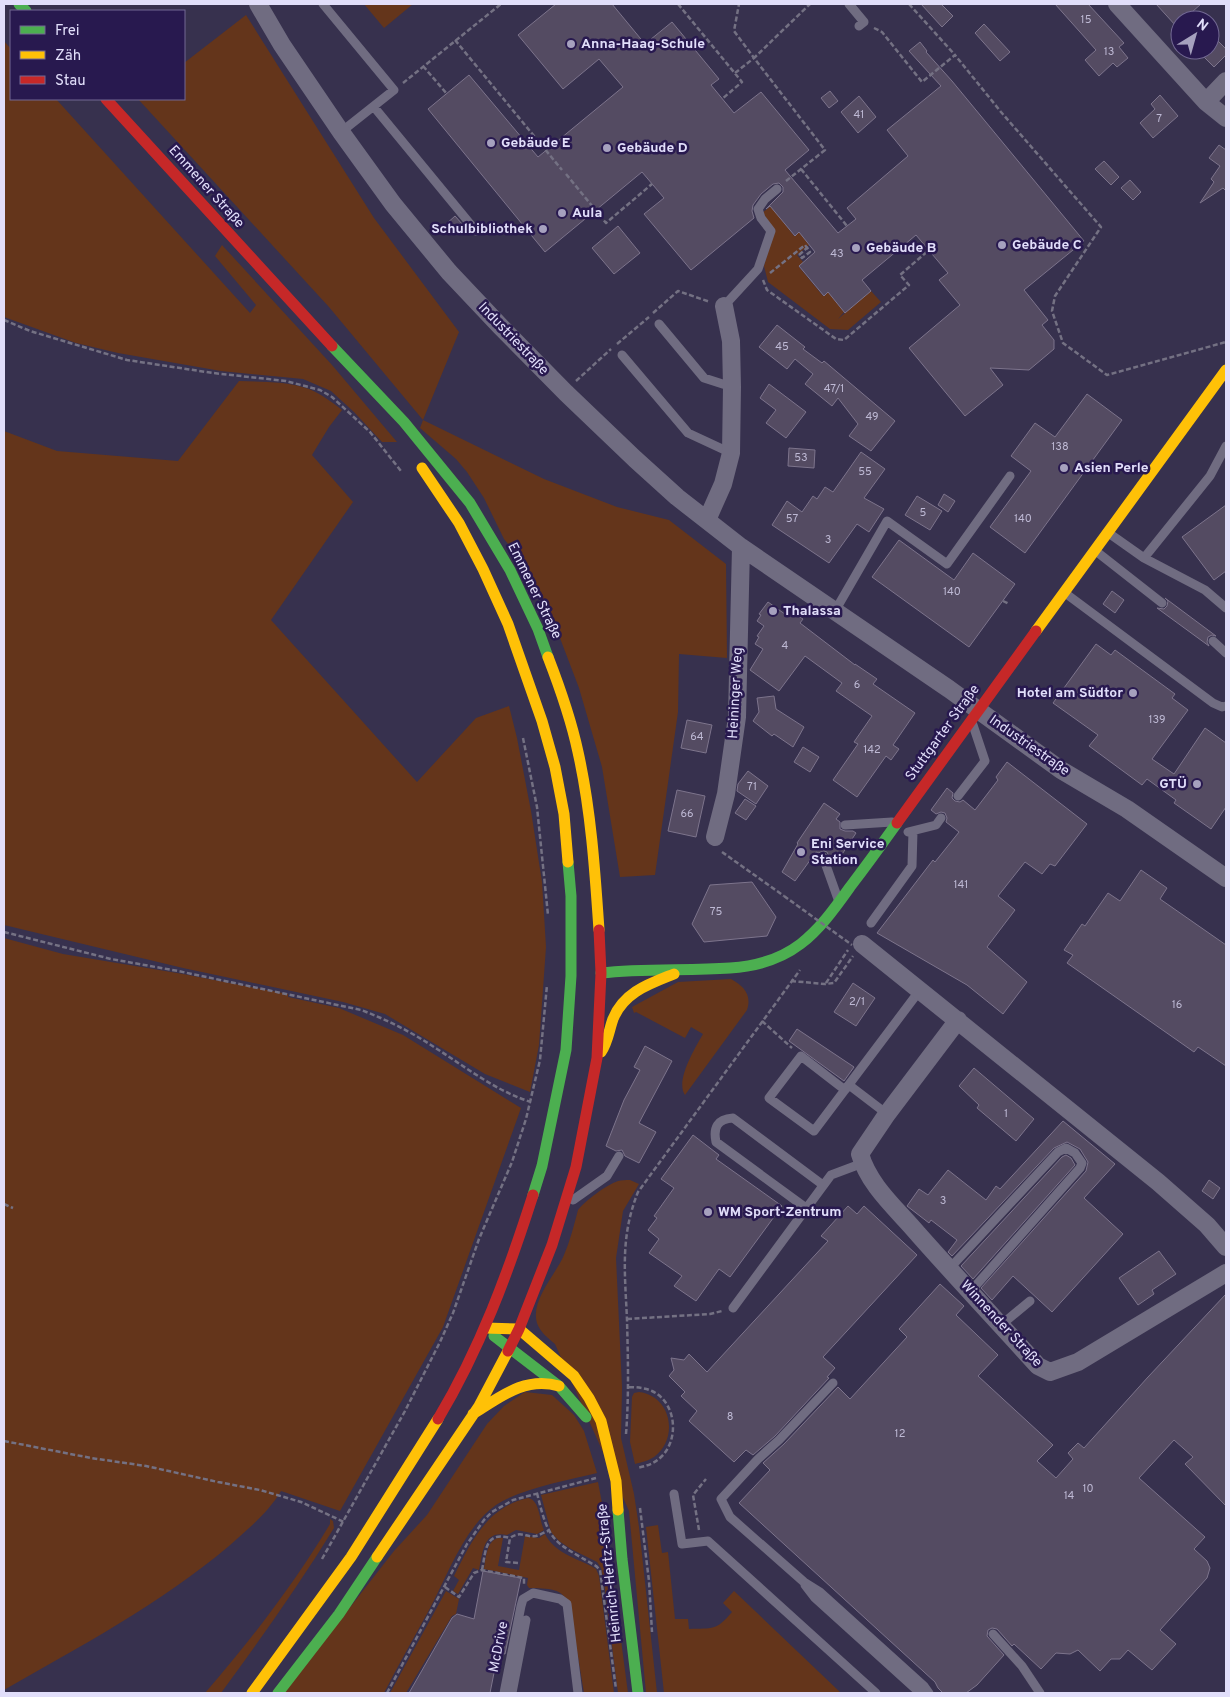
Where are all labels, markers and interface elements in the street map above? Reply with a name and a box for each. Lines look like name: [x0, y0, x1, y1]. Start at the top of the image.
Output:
legend: [10, 10, 185, 100]
north arrow: [1170, 10, 1220, 60]
house number: 15: [1081, 13, 1092, 27]
text: N: [1193, 16, 1211, 36]
text: Frei: [55, 22, 80, 41]
place label: Anna-Haag-Schule: [581, 36, 705, 53]
marker: Anna-Haag-Schule: [565, 38, 577, 50]
house number: 13: [1104, 45, 1114, 59]
text: Zäh: [55, 47, 81, 66]
text: Stau: [55, 72, 86, 91]
house number: 41: [854, 108, 864, 122]
house number: 7: [1156, 112, 1162, 126]
place label: Gebäude E: [501, 135, 571, 152]
marker: Gebäude E: [485, 137, 497, 149]
place label: Gebäude D: [617, 140, 688, 157]
street label: Emmener Straße: [164, 142, 248, 232]
marker: Gebäude D: [601, 142, 613, 154]
place label: Aula: [572, 205, 602, 222]
marker: Aula: [556, 207, 568, 219]
place label: Schulbibliothek: [431, 221, 533, 238]
marker: Schulbibliothek: [537, 223, 549, 235]
place label: Gebäude C: [1012, 237, 1082, 254]
marker: Gebäude C: [996, 239, 1008, 251]
place label: Gebäude B: [866, 240, 936, 257]
marker: Gebäude B: [850, 242, 862, 254]
house number: 43: [830, 247, 844, 261]
street label: Industriestraße: [474, 299, 552, 379]
house number: 45: [775, 340, 789, 354]
house number: 47/1: [824, 382, 844, 396]
house number: 49: [865, 410, 879, 424]
house number: 138: [1051, 440, 1069, 454]
house number: 53: [794, 451, 808, 465]
place label: Asien Perle: [1074, 460, 1149, 477]
marker: Asien Perle: [1058, 462, 1070, 474]
house number: 55: [858, 465, 872, 479]
house number: 5: [920, 506, 927, 520]
house number: 57: [786, 512, 798, 526]
house number: 140: [1014, 512, 1032, 526]
house number: 3: [825, 533, 831, 547]
street label: Emmener Straße: [503, 540, 565, 642]
house number: 140: [943, 585, 961, 599]
place label: Thalassa: [783, 603, 841, 620]
marker: Thalassa: [767, 605, 779, 617]
house number: 4: [782, 639, 789, 653]
street label: Heininger Weg: [725, 647, 747, 739]
house number: 6: [854, 678, 860, 692]
street label: Stuttgarter Straße: [902, 682, 984, 784]
place label: Hotel am Südtor: [1017, 685, 1123, 702]
marker: Hotel am Südtor: [1127, 687, 1139, 699]
street label: Industriestraße: [986, 712, 1072, 780]
house number: 139: [1148, 713, 1166, 727]
house number: 64: [690, 730, 704, 744]
house number: 142: [863, 743, 881, 757]
place label: GTÜ: [1159, 776, 1187, 793]
marker: GTÜ: [1191, 778, 1203, 790]
house number: 71: [747, 780, 757, 794]
house number: 66: [680, 807, 694, 821]
place label: Eni Service Station: [811, 836, 885, 869]
marker: Eni Service Station: [795, 846, 807, 858]
house number: 141: [954, 878, 968, 892]
house number: 75: [710, 905, 722, 919]
house number: 2/1: [849, 995, 865, 1009]
house number: 16: [1172, 998, 1182, 1012]
house number: 1: [1004, 1107, 1008, 1121]
house number: 3: [940, 1194, 946, 1208]
place label: WM Sport-Zentrum: [718, 1204, 842, 1221]
marker: WM Sport-Zentrum: [702, 1206, 714, 1218]
street label: Winnender Straße: [956, 1277, 1046, 1371]
house number: 8: [727, 1410, 733, 1424]
house number: 12: [895, 1427, 905, 1441]
house number: 10: [1082, 1482, 1094, 1496]
house number: 14: [1064, 1489, 1075, 1503]
street label: Heinrich-Hertz-Straße: [594, 1503, 626, 1643]
street label: McDrive: [486, 1620, 512, 1674]

